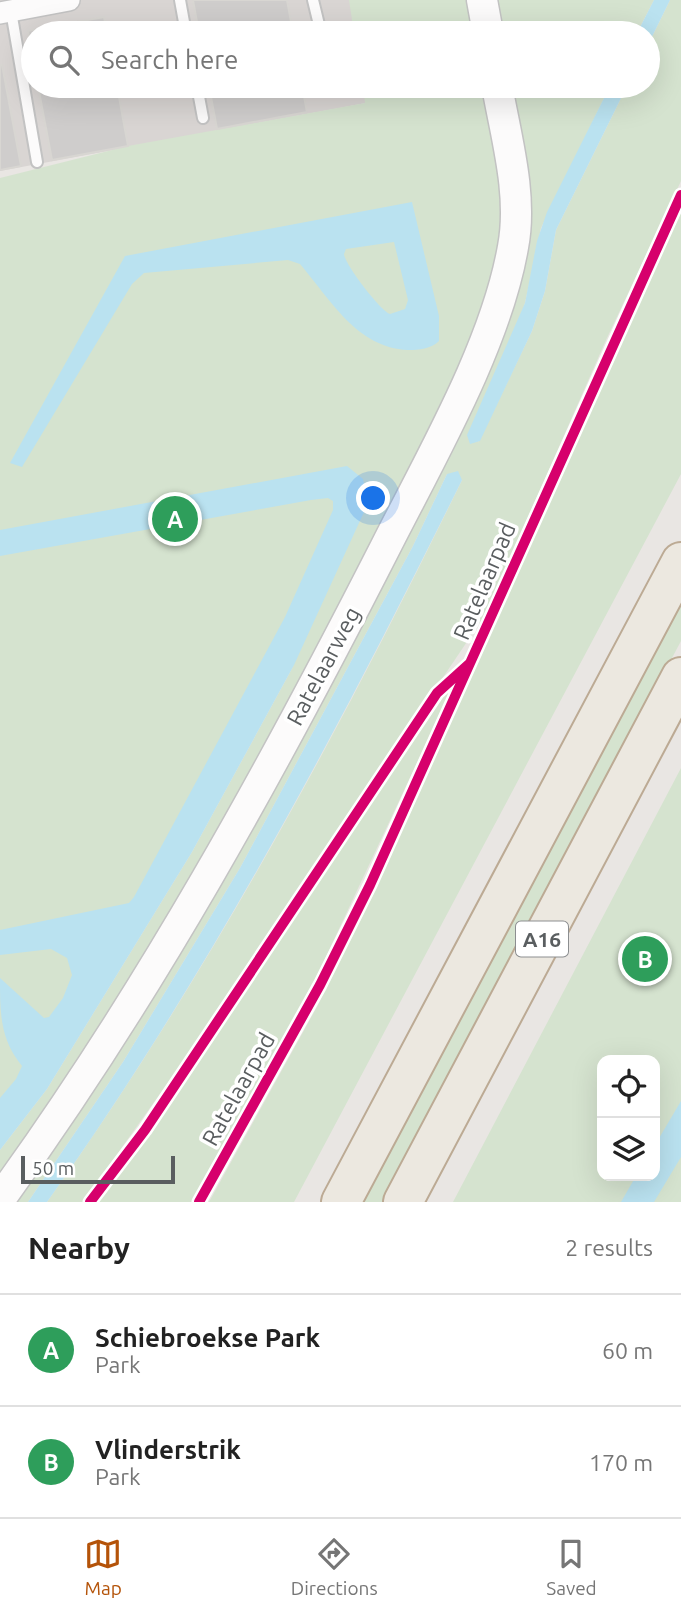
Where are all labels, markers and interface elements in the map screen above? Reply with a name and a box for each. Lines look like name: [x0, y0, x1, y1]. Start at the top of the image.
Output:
search box: [21, 21, 660, 98]
icon: search: [45, 41, 83, 79]
text: Search here: [101, 45, 238, 74]
your location: [356, 481, 390, 515]
pin: A: [152, 493, 198, 545]
street label: Ratelaarpad: [448, 519, 520, 643]
street label: Ratelaarweg: [281, 603, 365, 729]
road number: A16: [516, 922, 568, 956]
pin: B: [622, 933, 668, 985]
street label: Ratelaarpad: [197, 1028, 279, 1150]
map controls: [597, 1055, 660, 1181]
button: locate: [597, 1055, 660, 1118]
button: layers: [597, 1118, 660, 1181]
scale bar: [21, 1153, 175, 1185]
text: 50 m: [32, 1157, 74, 1179]
text: Nearby: [28, 1231, 130, 1265]
text: 2 results: [565, 1235, 653, 1260]
text: Schiebroekse Park: [95, 1323, 320, 1352]
text: A: [43, 1338, 59, 1363]
text: 60 m: [602, 1338, 653, 1363]
text: Park: [95, 1352, 141, 1377]
text: Vlinderstrik: [95, 1435, 241, 1464]
text: B: [43, 1450, 59, 1475]
text: 170 m: [589, 1450, 653, 1475]
text: Park: [95, 1464, 141, 1489]
tab: Map: [84, 1535, 122, 1599]
tab: Directions: [291, 1535, 378, 1599]
tab: Saved: [546, 1535, 597, 1599]

